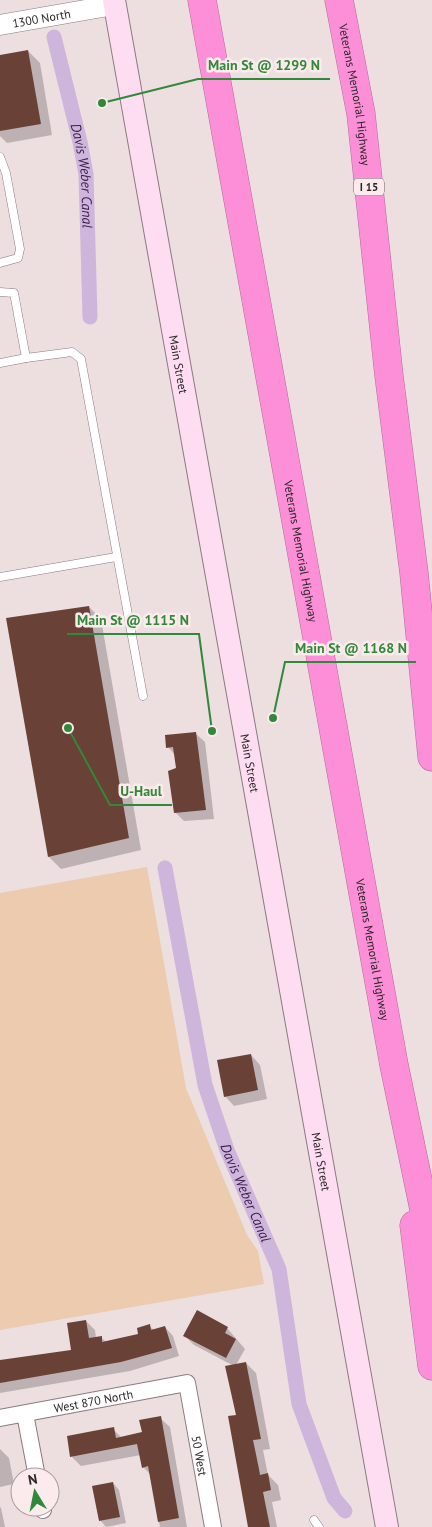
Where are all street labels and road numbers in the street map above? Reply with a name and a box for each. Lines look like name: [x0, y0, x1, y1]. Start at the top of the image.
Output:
street label: 1300 North: [11, 5, 72, 30]
street label: Veterans Memorial Highway: [336, 21, 374, 167]
road number: I 15: [354, 178, 384, 196]
street label: Main Street: [167, 334, 192, 395]
street label: Veterans Memorial Highway: [281, 478, 322, 624]
street label: Main Street: [238, 732, 263, 793]
street label: Veterans Memorial Highway: [353, 877, 393, 1022]
street label: Main Street: [309, 1131, 334, 1192]
street label: West 870 North: [52, 1386, 134, 1415]
street label: 50 West: [189, 1434, 211, 1477]

